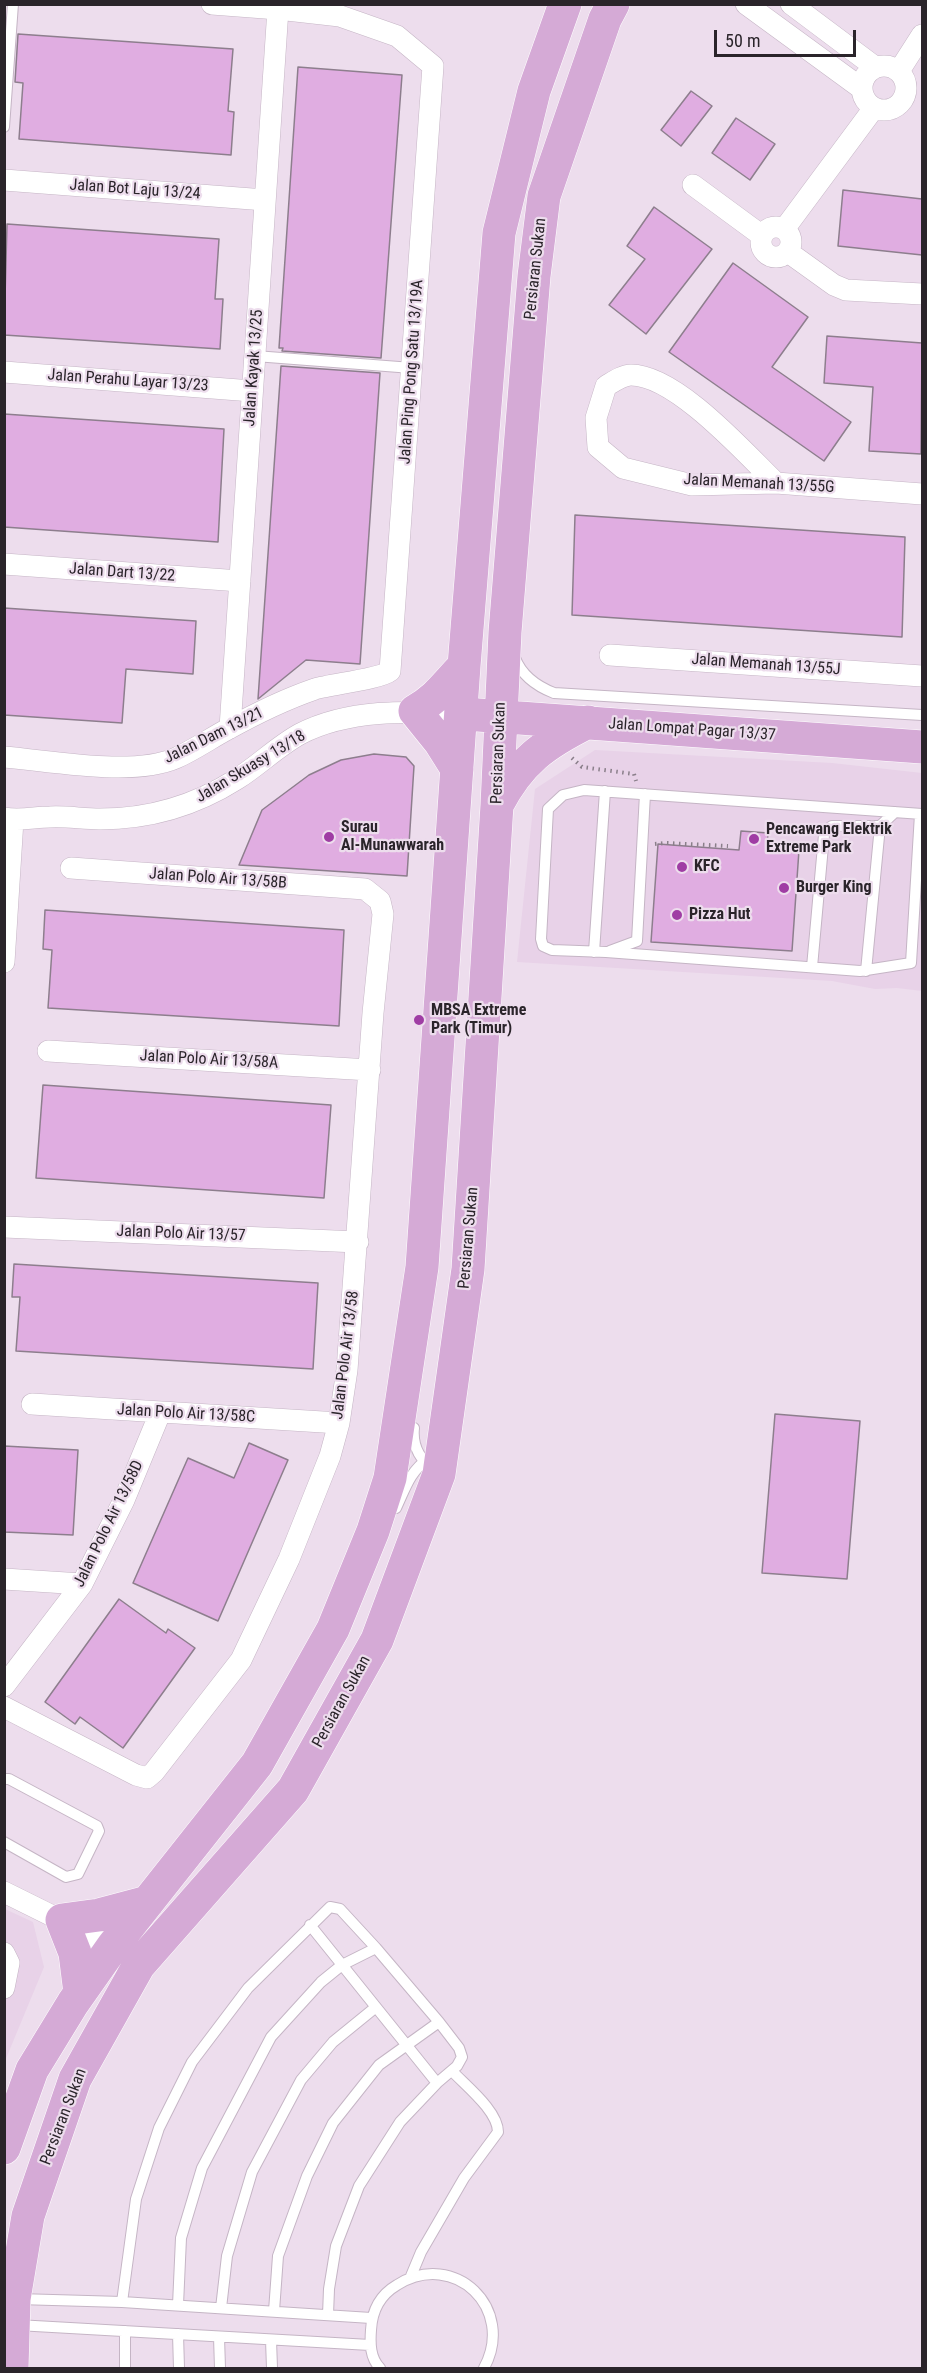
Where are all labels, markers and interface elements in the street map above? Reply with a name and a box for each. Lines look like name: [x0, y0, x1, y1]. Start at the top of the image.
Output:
scale bar: [717, 18, 860, 56]
text: 50 m: [725, 30, 760, 51]
street label: Jalan Bot Laju 13/24: [69, 176, 201, 204]
street label: Persiaran Sukan: [521, 217, 551, 321]
street label: Jalan Ping Pong Satu 13/19A: [396, 279, 428, 465]
street label: Jalan Kayak 13/25: [240, 309, 268, 427]
street label: Jalan Perahu Layar 13/23: [47, 366, 209, 396]
street label: Jalan Memanah 13/55G: [683, 470, 835, 498]
street label: Jalan Dart 13/22: [68, 560, 176, 586]
street label: Jalan Memanah 13/55J: [691, 650, 841, 680]
street label: Persiaran Sukan: [488, 702, 510, 804]
street label: Jalan Dam 13/21: [161, 704, 267, 768]
street label: Jalan Lompat Pagar 13/37: [608, 715, 776, 745]
street label: Jalan Skuasy 13/18: [193, 727, 309, 807]
place label: Surau Al-Munawwarah: [341, 818, 444, 856]
place label: Pencawang Elektrik Extreme Park: [766, 820, 892, 858]
marker: Surau Al-Munawwarah: [322, 830, 336, 844]
marker: Pencawang Elektrik Extreme Park: [747, 832, 761, 846]
place label: KFC: [694, 857, 720, 877]
marker: KFC: [675, 860, 689, 874]
street label: Jalan Polo Air 13/58B: [148, 865, 288, 893]
place label: Burger King: [796, 878, 872, 898]
marker: Burger King: [777, 881, 791, 895]
place label: Pizza Hut: [689, 905, 750, 925]
marker: Pizza Hut: [670, 908, 684, 922]
place label: MBSA Extreme Park (Timur): [431, 1001, 526, 1039]
marker: MBSA Extreme Park (Timur): [412, 1013, 426, 1027]
street label: Jalan Polo Air 13/58A: [139, 1047, 279, 1073]
street label: Persiaran Sukan: [455, 1186, 483, 1290]
street label: Jalan Polo Air 13/57: [116, 1222, 246, 1246]
street label: Jalan Polo Air 13/58: [329, 1290, 363, 1420]
street label: Jalan Polo Air 13/58C: [116, 1401, 256, 1427]
street label: Jalan Polo Air 13/58D: [70, 1458, 148, 1590]
street label: Persiaran Sukan: [309, 1653, 375, 1751]
street label: Persiaran Sukan: [37, 2066, 91, 2168]

